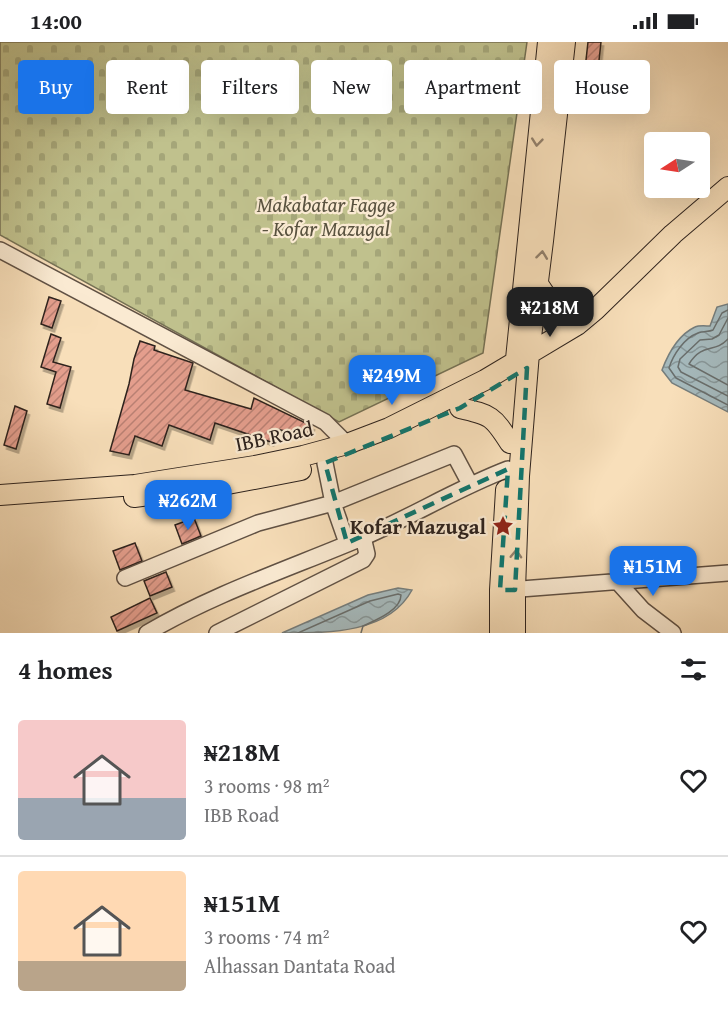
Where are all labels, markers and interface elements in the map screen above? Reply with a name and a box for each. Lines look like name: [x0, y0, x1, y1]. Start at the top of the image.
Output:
text: 14:00: [30, 5, 82, 37]
chip: Buy: [18, 60, 94, 114]
chip: Rent: [106, 60, 189, 114]
chip: Filters: [201, 60, 299, 114]
chip: New: [311, 60, 392, 114]
chip: Apartment: [404, 60, 542, 114]
chip: House: [554, 60, 650, 114]
north arrow: [644, 132, 710, 198]
map controls: [644, 132, 710, 198]
one-way arrow: [531, 137, 544, 146]
park label: Makabatar Fagge - Kofar Mazugal: [257, 189, 395, 244]
one-way arrow: [535, 250, 547, 259]
pin: ₦218M: [508, 287, 592, 338]
text: ₦218M: [521, 292, 579, 321]
pin: ₦249M: [350, 355, 434, 406]
text: ₦249M: [363, 360, 421, 389]
street label: IBB Road: [232, 412, 317, 459]
pin: ₦262M: [146, 480, 230, 531]
text: ₦262M: [159, 485, 217, 514]
place label: Kofar Mazugal: [350, 511, 486, 542]
place icon: Kofar Mazugal: [491, 514, 515, 538]
pin: ₦151M: [611, 546, 695, 597]
one-way arrow: [510, 549, 522, 558]
text: ₦151M: [624, 551, 682, 580]
text: 4 homes: [18, 650, 113, 689]
icon: filters: [677, 653, 710, 686]
text: ₦218M: [204, 732, 280, 771]
icon: home: [66, 744, 138, 816]
icon: heart: [677, 764, 710, 797]
text: 3 rooms · 98 m²: [204, 771, 330, 800]
text: IBB Road: [204, 800, 279, 829]
text: ₦151M: [204, 883, 280, 922]
icon: home: [66, 895, 138, 967]
icon: heart: [677, 915, 710, 948]
text: 3 rooms · 74 m²: [204, 922, 330, 951]
text: Alhassan Dantata Road: [204, 951, 396, 980]

